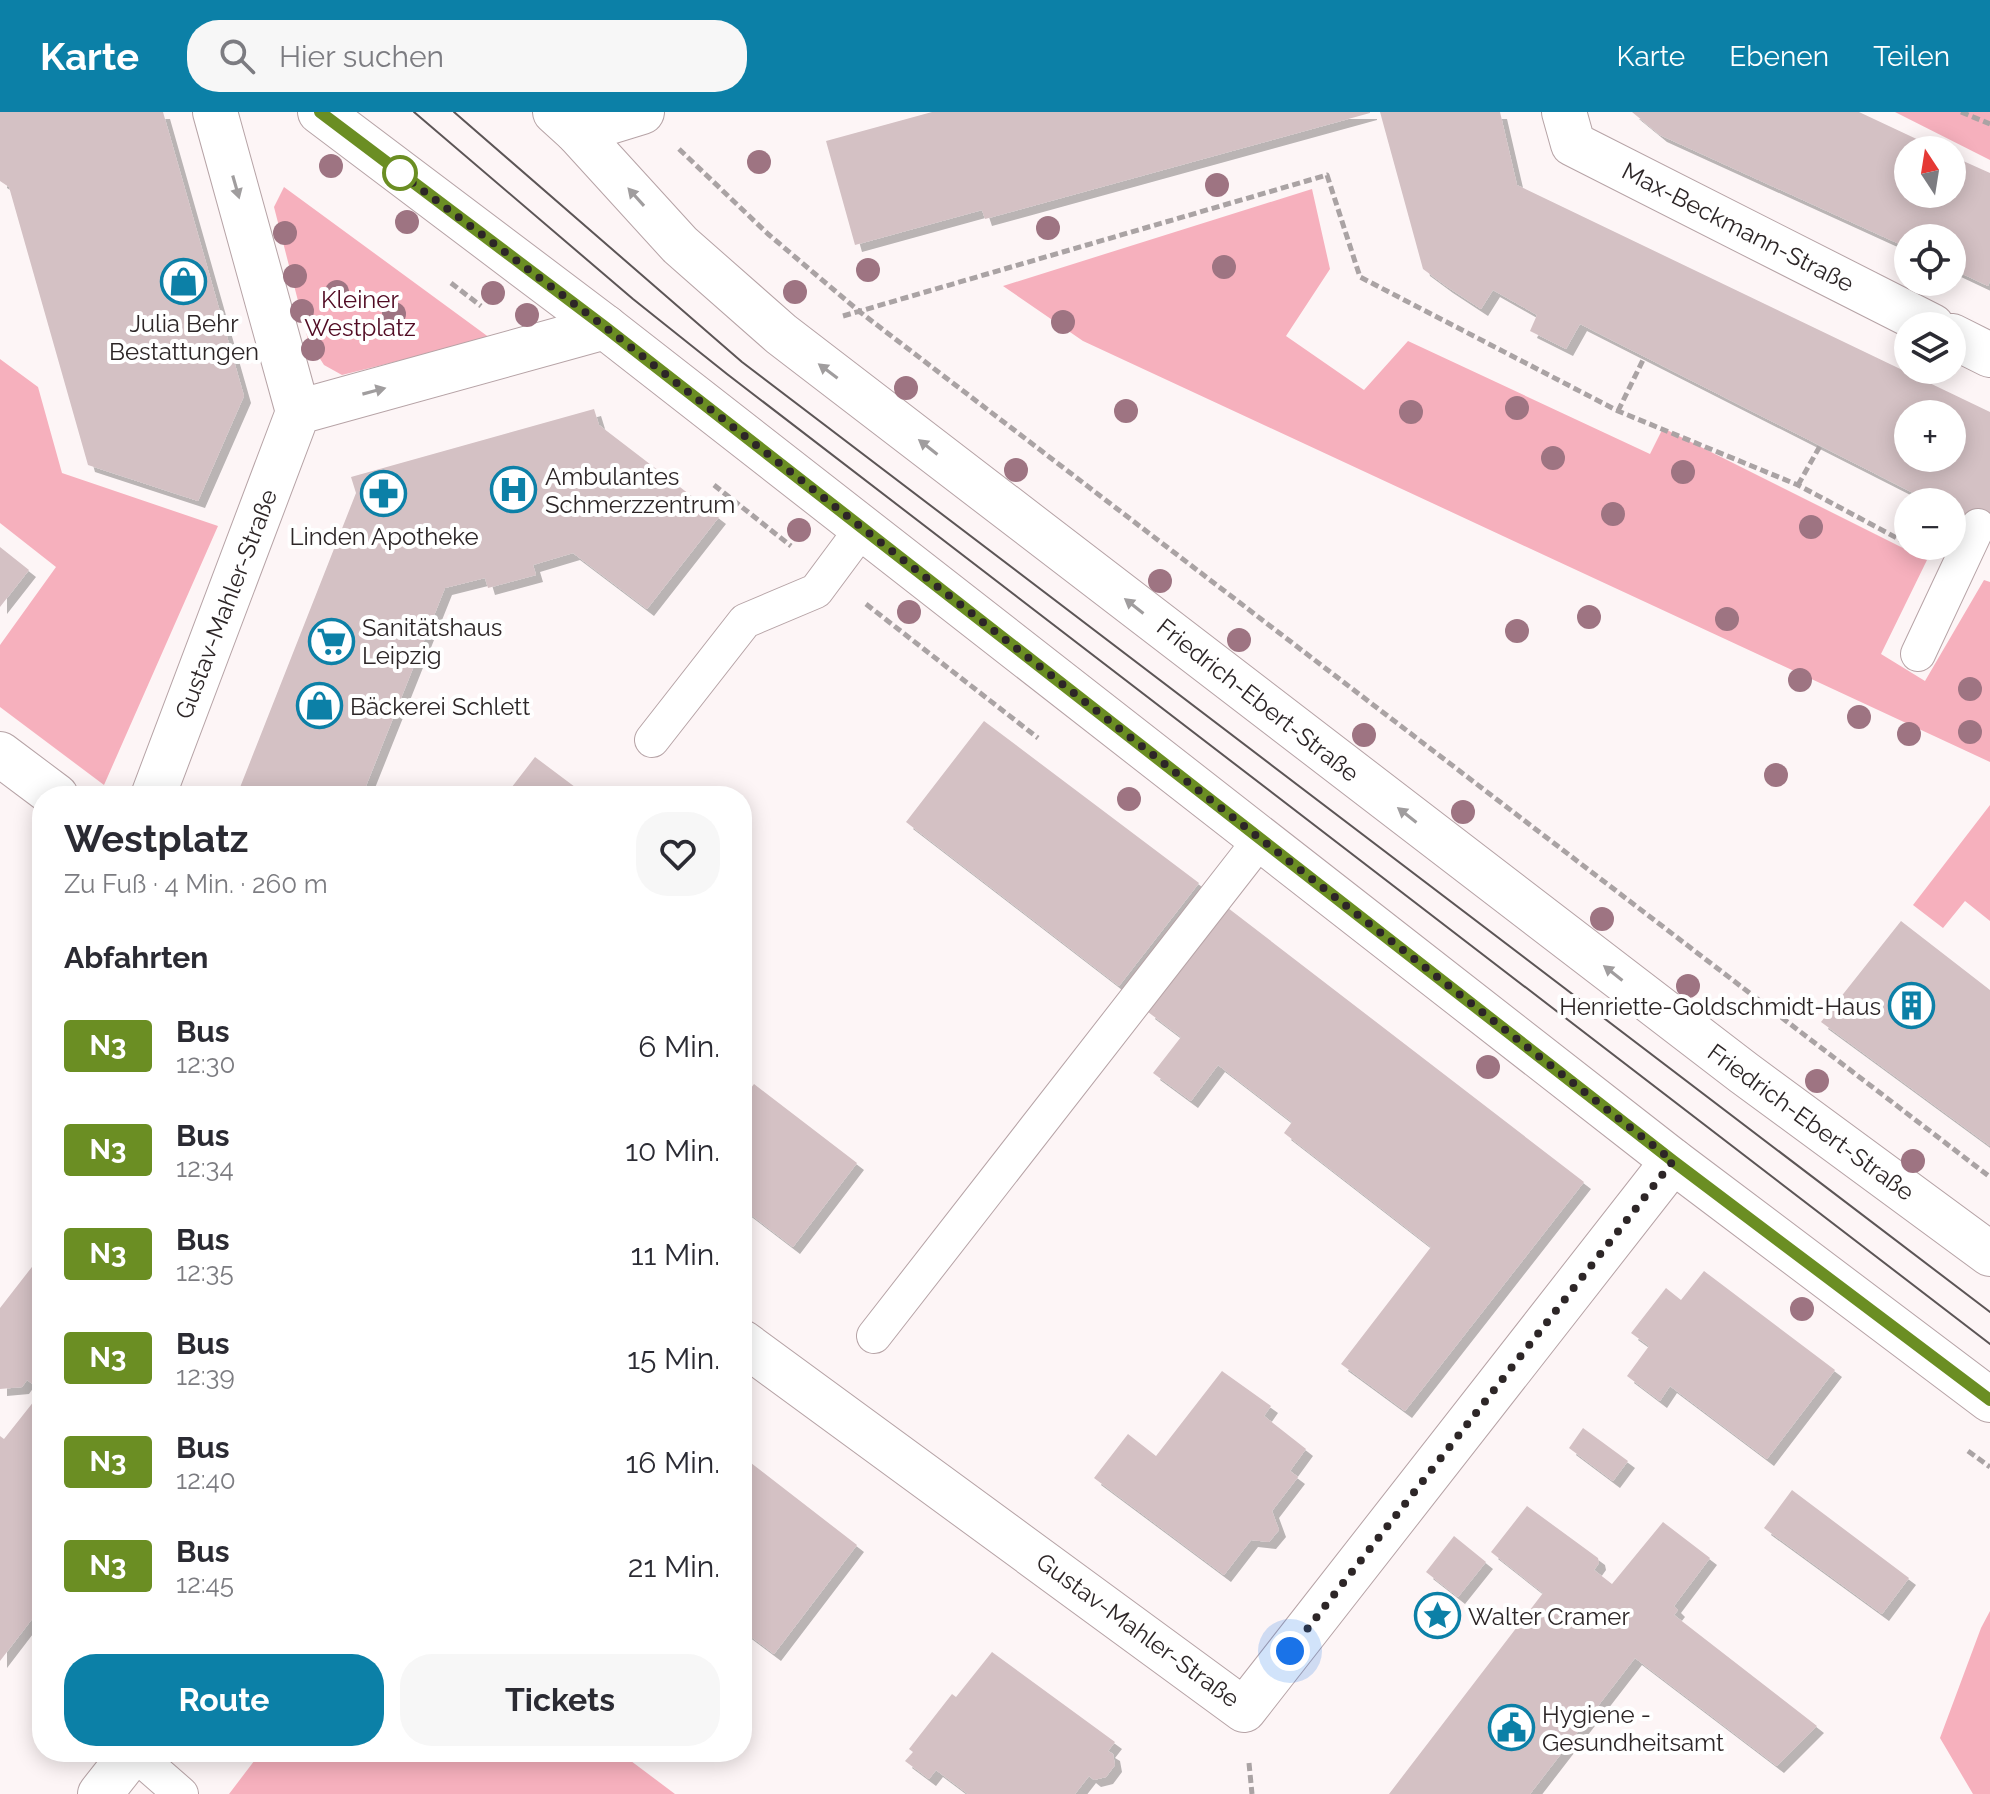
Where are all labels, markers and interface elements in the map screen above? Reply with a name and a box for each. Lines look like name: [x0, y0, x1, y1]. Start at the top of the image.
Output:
search box: [187, 20, 747, 92]
text: Karte: [40, 34, 139, 79]
icon: search: [215, 34, 259, 78]
text: Hier suchen: [279, 39, 444, 74]
text: Karte: [1617, 40, 1685, 73]
text: Ebenen: [1729, 40, 1829, 73]
text: Teilen: [1873, 40, 1950, 73]
north arrow: [1894, 136, 1966, 208]
map controls: [1894, 136, 1966, 560]
unlabelled marker: [383, 156, 417, 190]
street label: Max-Beckmann-Straße: [1617, 156, 1859, 298]
one-way arrow: [230, 176, 243, 200]
one-way arrow: [627, 187, 645, 206]
button: locate: [1894, 224, 1966, 296]
shop icon: Julia Behr Bestattungen: [160, 257, 208, 305]
park label: Kleiner Westplatz: [304, 285, 416, 342]
place label: Julia Behr Bestattungen: [109, 309, 259, 366]
button: layers: [1894, 312, 1966, 384]
one-way arrow: [818, 363, 838, 379]
one-way arrow: [361, 385, 386, 397]
button: +: [1894, 400, 1966, 472]
one-way arrow: [918, 440, 938, 456]
place label: Ambulantes Schmerzzentrum: [545, 462, 735, 519]
hospital icon: Ambulantes Schmerzzentrum: [490, 466, 538, 514]
pharmacy icon: Linden Apotheke: [360, 470, 408, 518]
street label: Gustav-Mahler-Straße: [169, 485, 283, 723]
button: −: [1894, 488, 1966, 560]
place label: Linden Apotheke: [289, 522, 479, 551]
one-way arrow: [1124, 598, 1144, 614]
street label: Friedrich-Ebert-Straße: [1151, 612, 1365, 788]
place label: Sanitätshaus Leipzig: [362, 613, 502, 670]
supermarket icon: Sanitätshaus Leipzig: [307, 617, 355, 665]
shop icon: Bäckerei Schlett: [295, 682, 343, 730]
place label: Bäckerei Schlett: [350, 692, 530, 721]
one-way arrow: [1397, 808, 1417, 824]
button: heart: [636, 812, 720, 896]
text: Westplatz: [64, 816, 248, 861]
text: Zu Fuß · 4 Min. · 260 m: [64, 869, 328, 899]
text: Abfahrten: [64, 940, 208, 975]
one-way arrow: [1603, 966, 1623, 982]
building icon: Henriette-Goldschmidt-Haus: [1888, 982, 1936, 1030]
place label: Henriette-Goldschmidt-Haus: [1559, 992, 1881, 1021]
text: Bus: [176, 1014, 230, 1049]
text: N3: [90, 1029, 127, 1062]
text: 6 Min.: [638, 1029, 720, 1064]
street label: Friedrich-Ebert-Straße: [1702, 1037, 1920, 1207]
text: 12:30: [176, 1049, 235, 1079]
text: Bus: [176, 1118, 230, 1153]
text: N3: [90, 1133, 127, 1166]
text: 10 Min.: [625, 1133, 720, 1168]
text: 12:34: [176, 1153, 234, 1183]
text: Bus: [176, 1222, 230, 1257]
text: N3: [90, 1237, 127, 1270]
text: 11 Min.: [631, 1237, 720, 1272]
text: 12:35: [176, 1257, 234, 1287]
text: Bus: [176, 1326, 230, 1361]
text: N3: [90, 1341, 127, 1374]
text: 15 Min.: [627, 1341, 720, 1376]
text: 12:39: [176, 1361, 235, 1391]
text: Bus: [176, 1430, 230, 1465]
text: N3: [90, 1445, 127, 1478]
text: 16 Min.: [625, 1445, 720, 1480]
text: 12:40: [176, 1465, 236, 1495]
text: Bus: [176, 1534, 230, 1569]
street label: Gustav-Mahler-Straße: [1031, 1547, 1245, 1713]
text: N3: [90, 1549, 127, 1582]
text: 21 Min.: [628, 1549, 720, 1584]
text: 12:45: [176, 1569, 234, 1599]
place icon: Walter Cramer: [1413, 1592, 1461, 1640]
place label: Walter Cramer: [1468, 1602, 1630, 1631]
your location: [1270, 1631, 1310, 1671]
button: Route: [64, 1654, 384, 1746]
button: Tickets: [400, 1654, 720, 1746]
place label: Hygiene - Gesundheitsamt: [1542, 1700, 1724, 1757]
public building icon: Hygiene - Gesundheitsamt: [1487, 1704, 1535, 1752]

